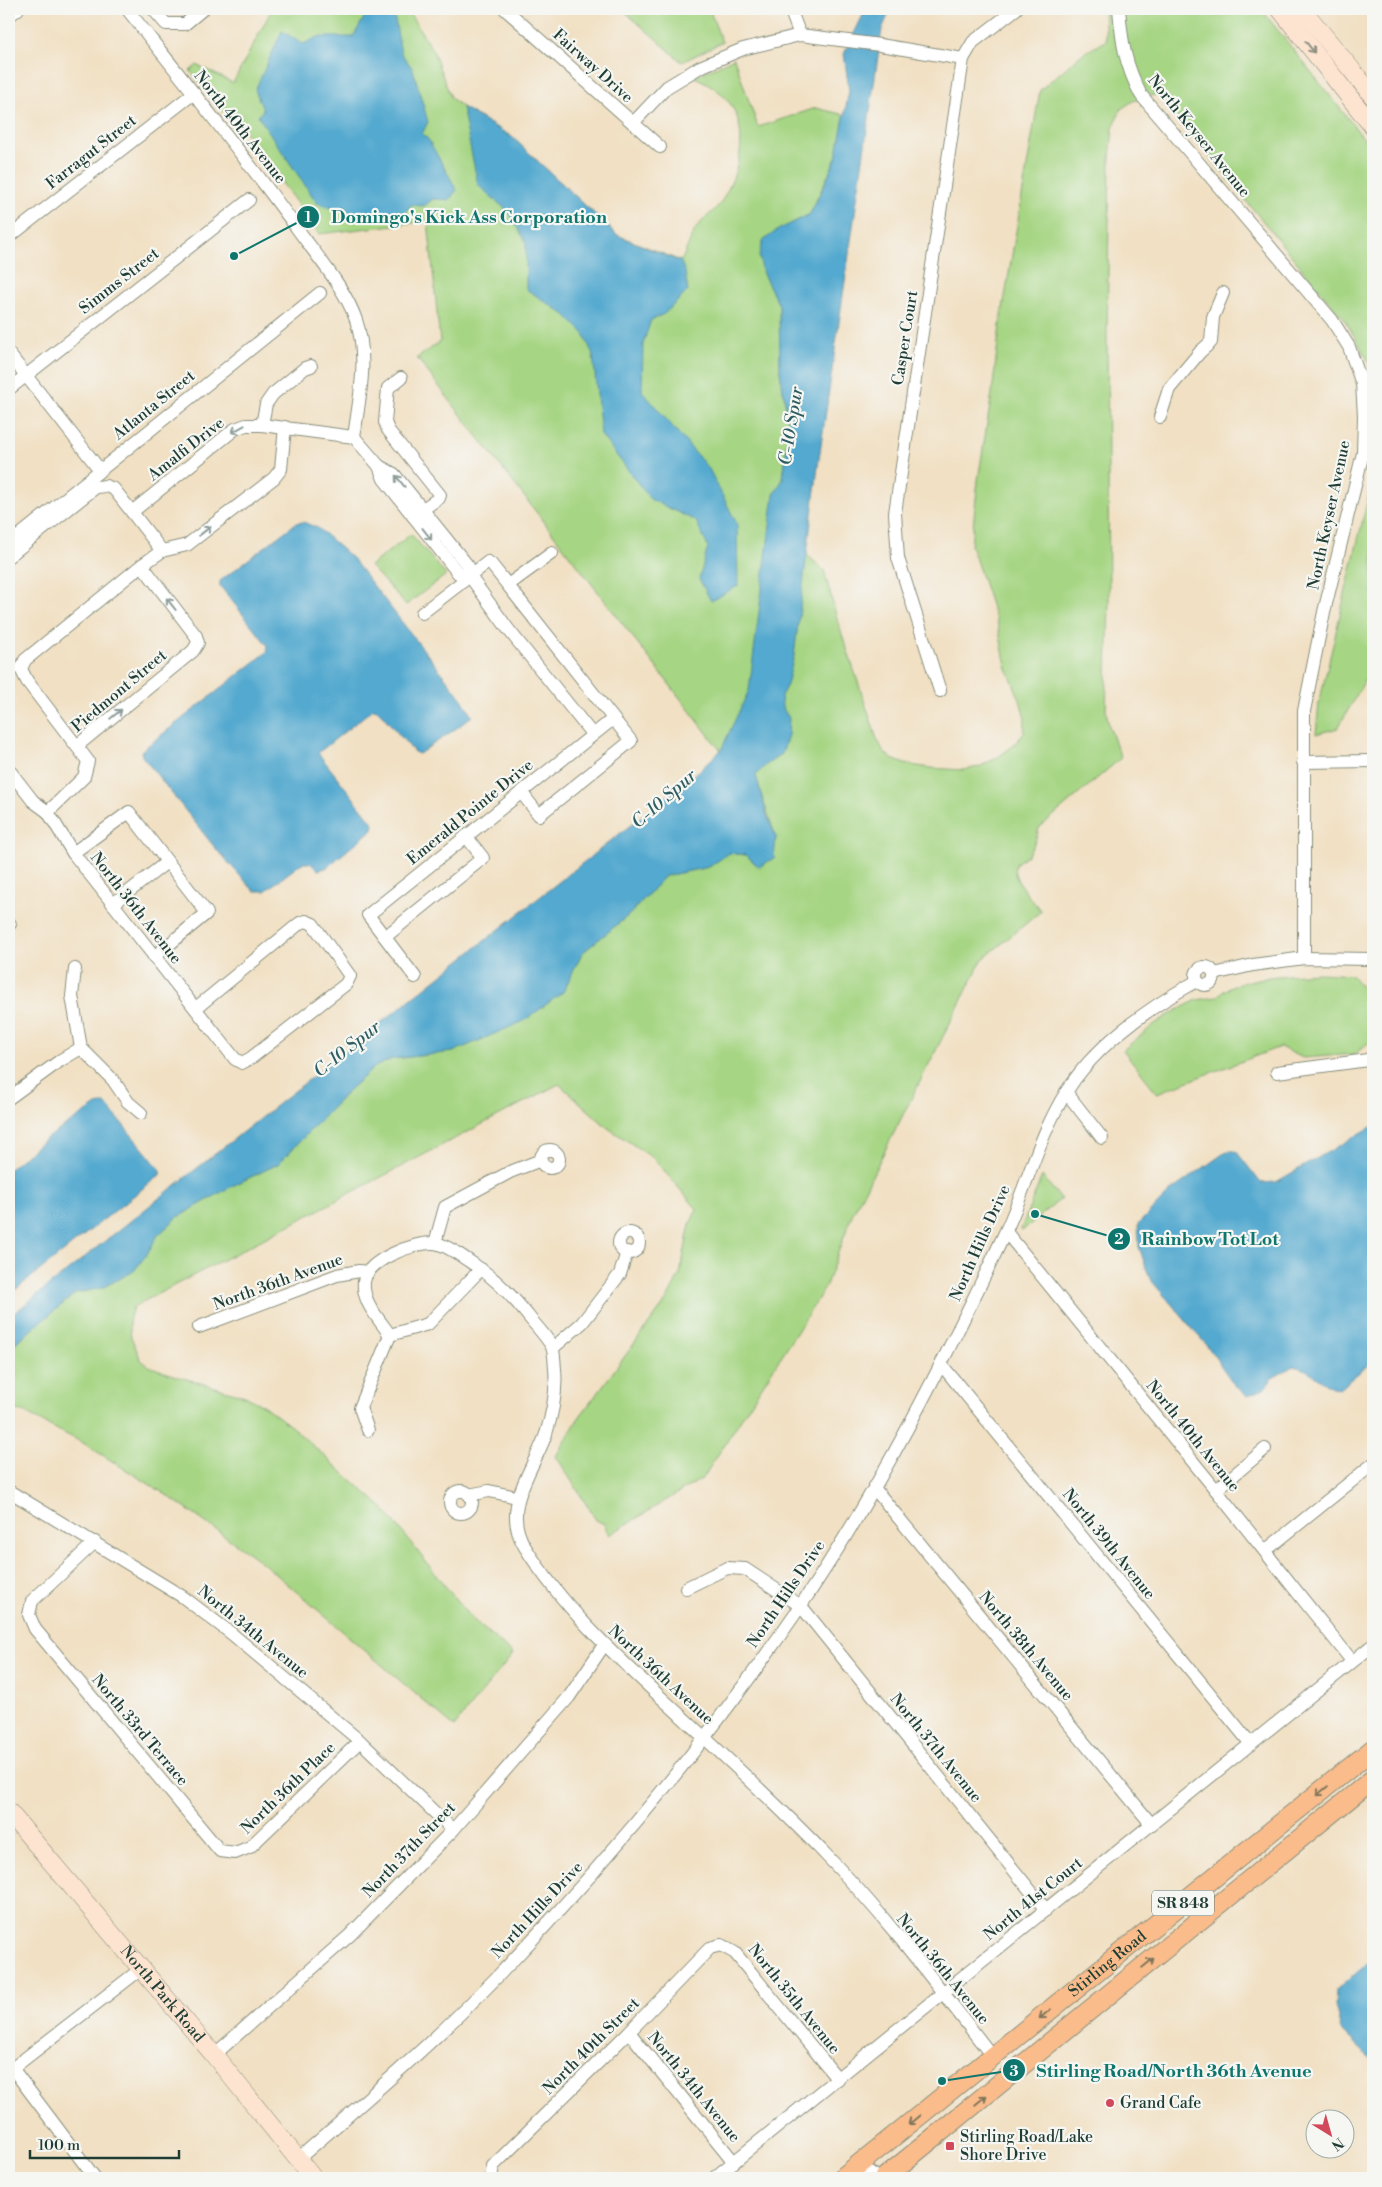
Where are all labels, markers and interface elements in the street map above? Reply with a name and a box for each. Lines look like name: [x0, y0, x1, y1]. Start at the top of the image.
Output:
street label: Fairway Drive: [549, 25, 637, 107]
one-way arrow: [1305, 40, 1316, 53]
street label: North 40th Avenue: [190, 66, 290, 188]
street label: North Keyser Avenue: [1143, 71, 1255, 201]
street label: Farragut Street: [42, 110, 141, 194]
callout: Domingo's Kick Ass Corporation: [296, 200, 616, 233]
text: Domingo's Kick Ass Corporation: [331, 206, 607, 229]
text: 1: [304, 208, 312, 227]
street label: Simms Street: [75, 243, 163, 319]
street label: Casper Court: [888, 289, 922, 387]
street label: Atlanta Street: [108, 366, 199, 445]
water label: C-10 Spur: [773, 385, 809, 467]
street label: Amalfi Drive: [143, 413, 228, 486]
one-way arrow: [231, 425, 246, 434]
street label: North Keyser Avenue: [1303, 438, 1355, 592]
one-way arrow: [394, 474, 405, 487]
one-way arrow: [198, 526, 211, 537]
one-way arrow: [422, 527, 433, 540]
one-way arrow: [166, 598, 177, 611]
street label: Piedmont Street: [67, 645, 171, 737]
one-way arrow: [109, 708, 122, 719]
street label: Emerald Pointe Drive: [403, 755, 537, 869]
water label: C-10 Spur: [627, 764, 702, 834]
street label: North 36th Avenue: [86, 848, 186, 968]
water label: C-10 Spur: [309, 1015, 386, 1082]
street label: North Hills Drive: [945, 1182, 1015, 1304]
callout: Rainbow Tot Lot: [1106, 1222, 1288, 1255]
text: Rainbow Tot Lot: [1141, 1228, 1279, 1251]
text: 2: [1114, 1230, 1124, 1249]
street label: North 36th Avenue: [210, 1249, 346, 1315]
street label: North 40th Avenue: [1142, 1376, 1244, 1496]
street label: North 39th Avenue: [1058, 1485, 1160, 1603]
street label: North Hills Drive: [743, 1536, 829, 1652]
street label: North 34th Avenue: [194, 1581, 312, 1683]
street label: North 38th Avenue: [974, 1587, 1078, 1705]
street label: North 36th Avenue: [604, 1621, 718, 1729]
street label: North 33rd Terrace: [87, 1670, 193, 1790]
street label: North 37th Avenue: [886, 1689, 986, 1807]
street label: North 36th Place: [236, 1738, 340, 1838]
one-way arrow: [1315, 1786, 1328, 1797]
street label: North 37th Street: [358, 1798, 460, 1902]
street label: North 41st Court: [980, 1853, 1087, 1945]
street label: North Hills Drive: [487, 1857, 587, 1963]
road number: SR 848: [1152, 1890, 1214, 1916]
street label: North 36th Avenue: [892, 1910, 994, 2028]
street label: Stirling Road: [1064, 1926, 1151, 2001]
street label: North 35th Avenue: [743, 1940, 845, 2058]
street label: North Park Road: [116, 1941, 209, 2046]
one-way arrow: [1141, 1957, 1154, 1968]
street label: North 40th Street: [538, 1993, 644, 2099]
one-way arrow: [1039, 2008, 1052, 2019]
street label: North 34th Avenue: [643, 2028, 745, 2146]
callout: Stirling Road/North 36th Avenue: [1002, 2054, 1322, 2087]
text: Stirling Road/North 36th Avenue: [1036, 2060, 1312, 2083]
text: 3: [1009, 2062, 1019, 2081]
place label: Grand Cafe: [1120, 2093, 1201, 2113]
one-way arrow: [974, 2094, 987, 2105]
marker: Grand Cafe: [1104, 2097, 1116, 2109]
north arrow: [1304, 2110, 1354, 2160]
one-way arrow: [907, 2115, 920, 2126]
scale bar: [30, 2127, 179, 2159]
place label: Stirling Road/Lake Shore Drive: [960, 2127, 1093, 2165]
text: N: [1327, 2133, 1347, 2154]
text: 100 m: [38, 2136, 80, 2155]
marker: Stirling Road/Lake Shore Drive: [944, 2140, 956, 2152]

